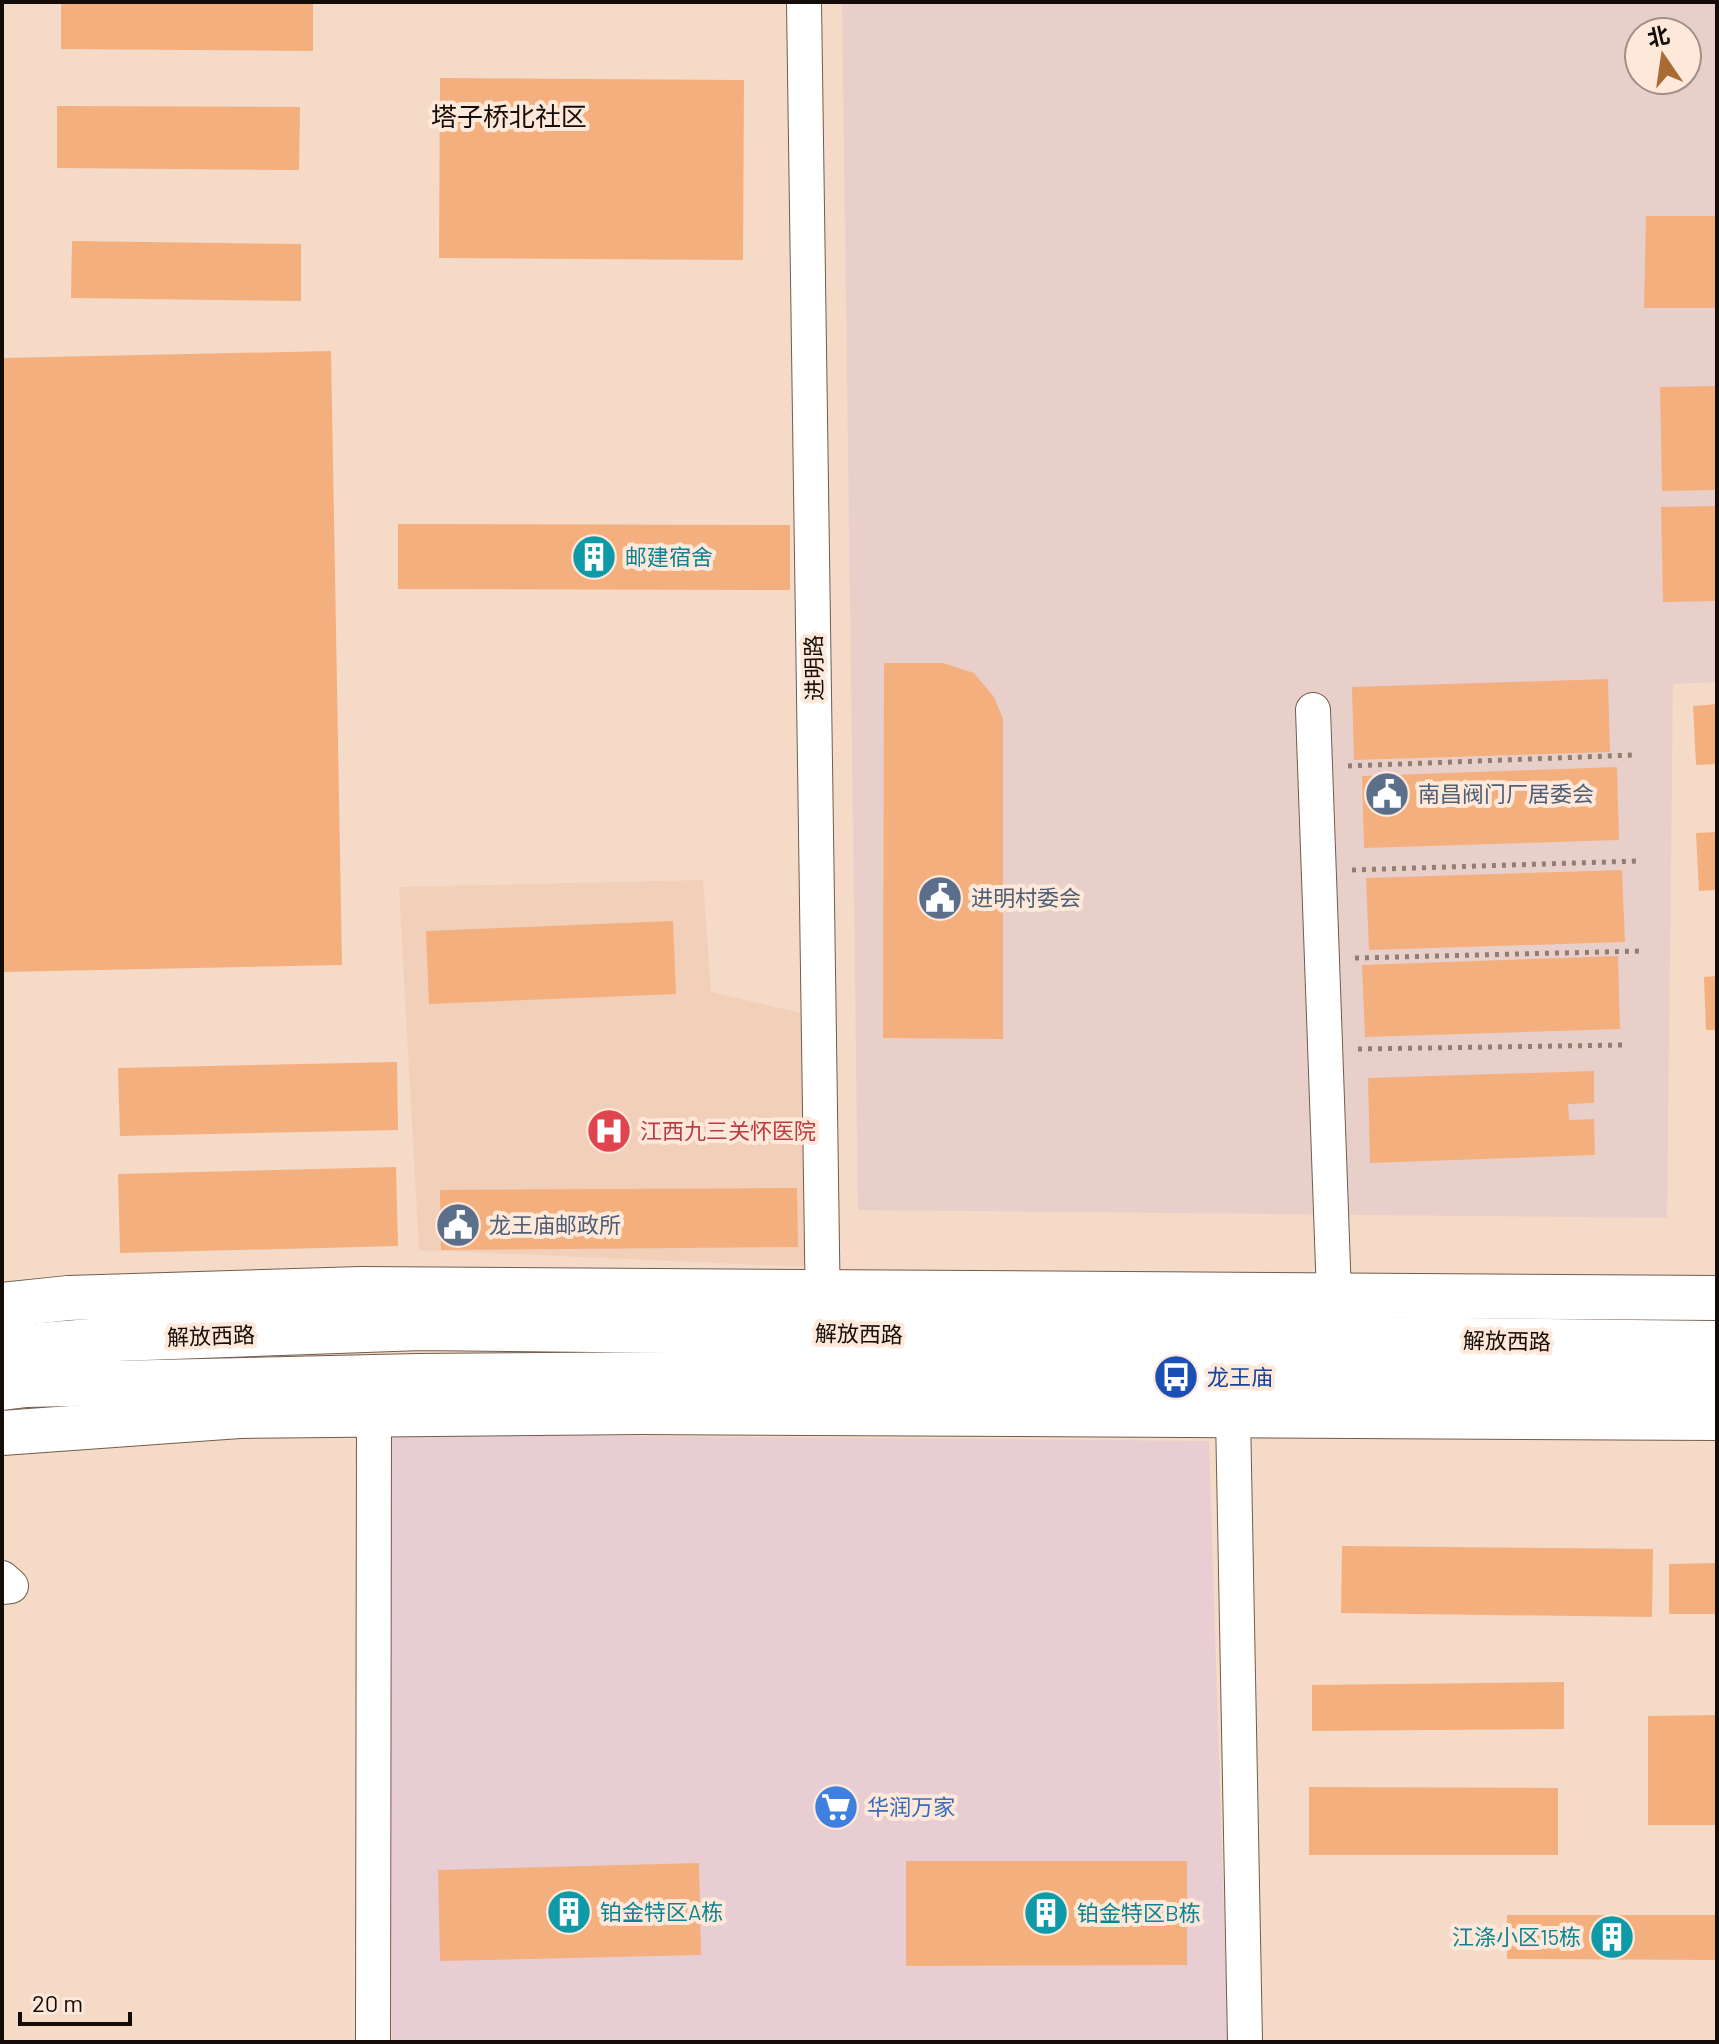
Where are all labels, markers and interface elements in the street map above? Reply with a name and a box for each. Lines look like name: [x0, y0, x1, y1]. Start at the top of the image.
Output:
north arrow: [1623, 16, 1703, 96]
text: 北: [1645, 20, 1672, 51]
district label: 塔子桥北社区: [431, 100, 587, 131]
building icon: 邮建宿舍: [570, 533, 618, 581]
place label: 邮建宿舍: [625, 543, 713, 569]
street label: 进明路: [799, 635, 827, 701]
public building icon: 南昌阀门厂居委会: [1363, 770, 1411, 818]
place label: 南昌阀门厂居委会: [1418, 780, 1594, 806]
public building icon: 进明村委会: [916, 874, 964, 922]
place label: 进明村委会: [971, 884, 1081, 910]
hospital icon: 江西九三关怀医院: [585, 1107, 633, 1155]
place label: 江西九三关怀医院: [640, 1117, 816, 1143]
public building icon: 龙王庙邮政所: [434, 1201, 482, 1249]
place label: 龙王庙邮政所: [489, 1211, 621, 1237]
street label: 解放西路: [815, 1319, 903, 1347]
street label: 解放西路: [167, 1320, 255, 1350]
street label: 解放西路: [1463, 1326, 1551, 1354]
bus stop icon: 龙王庙: [1152, 1353, 1200, 1401]
place label: 龙王庙: [1207, 1363, 1273, 1389]
supermarket icon: 华润万家: [812, 1783, 860, 1831]
place label: 华润万家: [867, 1793, 955, 1819]
building icon: 铂金特区A栋: [545, 1888, 593, 1936]
building icon: 铂金特区B栋: [1022, 1889, 1070, 1937]
place label: 铂金特区A栋: [600, 1898, 723, 1924]
place label: 铂金特区B栋: [1077, 1899, 1201, 1925]
building icon: 江涤小区15栋: [1588, 1913, 1636, 1961]
place label: 江涤小区15栋: [1452, 1923, 1581, 1949]
scale bar: [20, 1976, 130, 2026]
text: 20 m: [32, 1988, 83, 2017]

